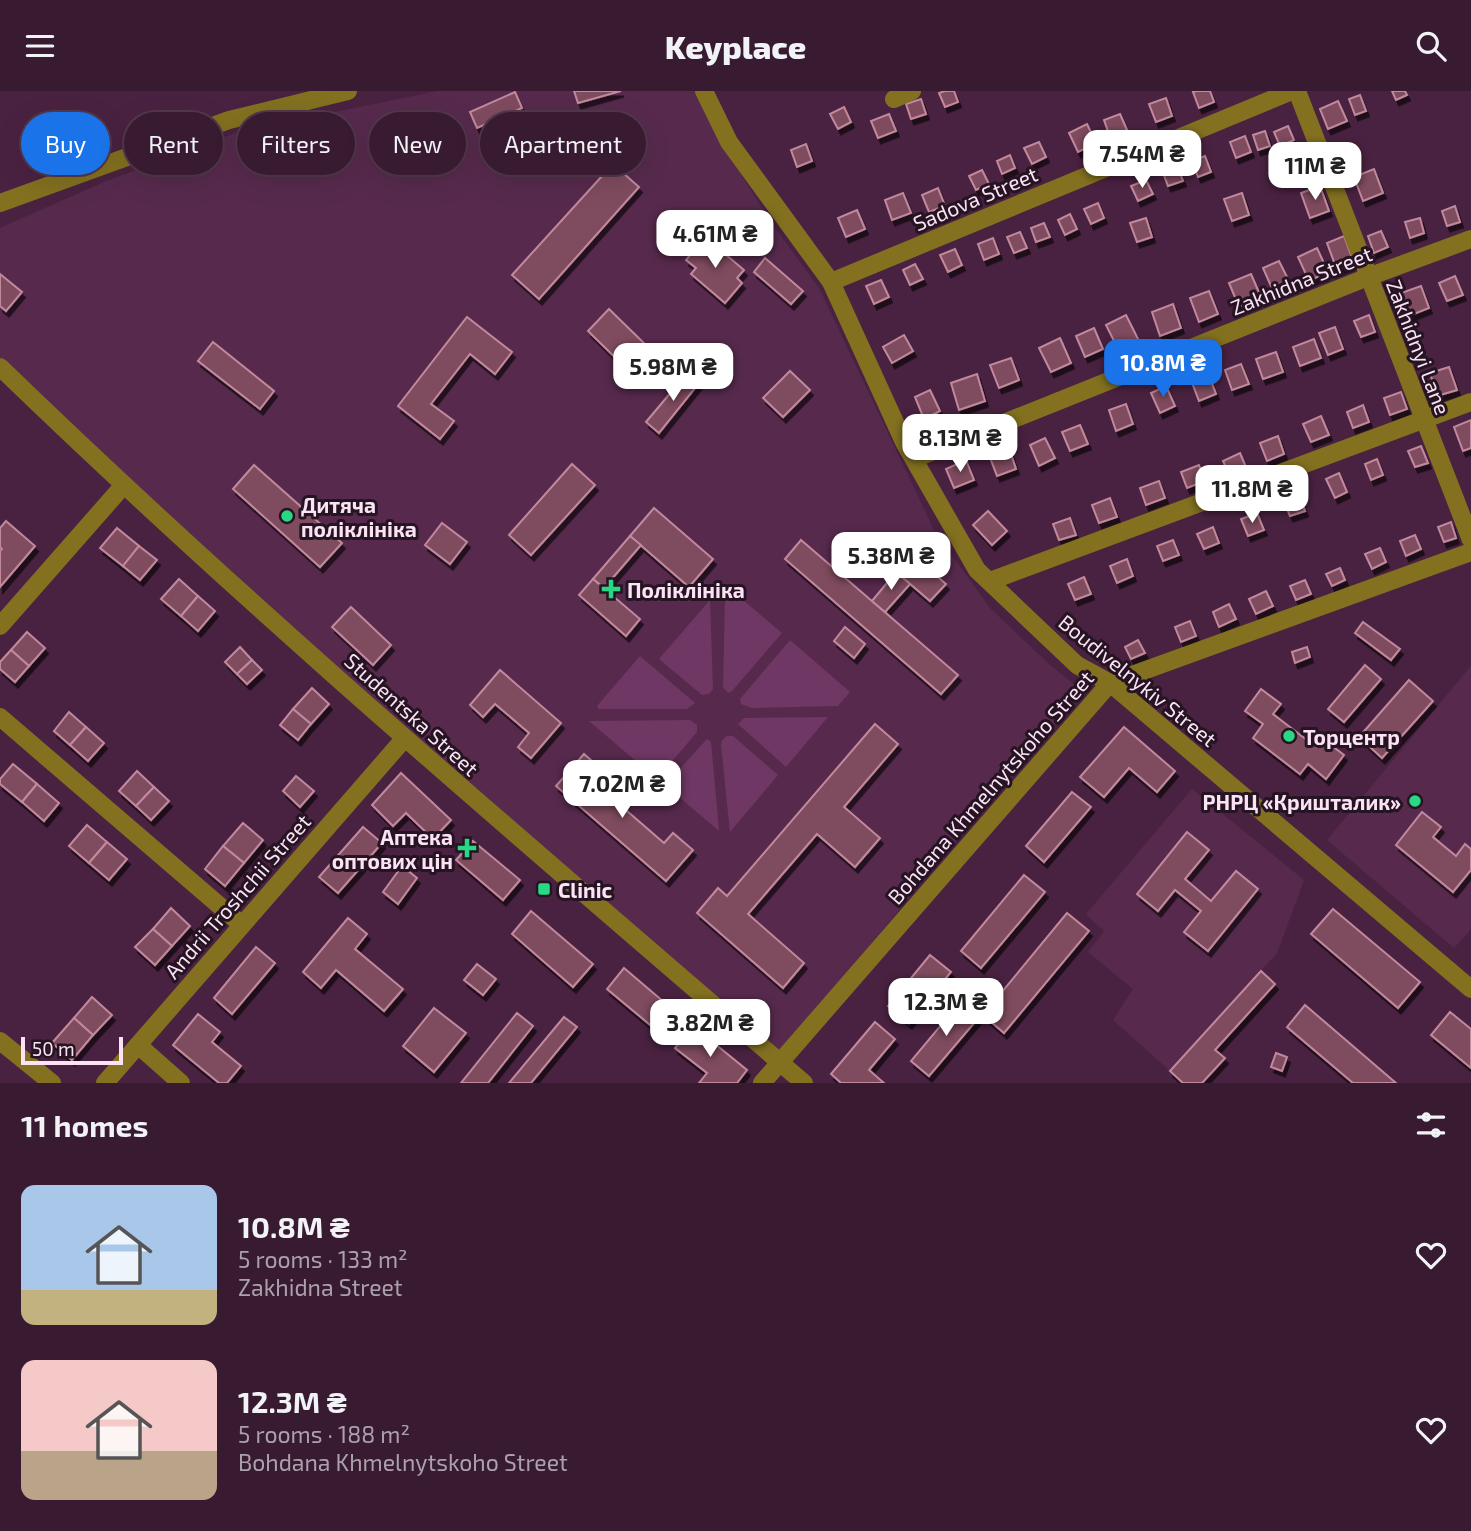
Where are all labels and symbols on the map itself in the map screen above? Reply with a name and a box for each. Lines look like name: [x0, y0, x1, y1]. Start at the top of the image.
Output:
pin: 7.54M ₴: [1077, 131, 1207, 190]
pin: 11M ₴: [1266, 143, 1364, 202]
street label: Sadova Street: [909, 161, 1041, 235]
pin: 4.61M ₴: [650, 211, 780, 270]
street label: Zakhidna Street: [1227, 240, 1375, 320]
street label: Zakhidnyi Lane: [1382, 276, 1456, 418]
pin: 10.8M ₴: [1098, 339, 1228, 399]
pin: 5.98M ₴: [608, 343, 738, 403]
pin: 8.13M ₴: [895, 415, 1025, 474]
pin: 11.8M ₴: [1187, 465, 1317, 525]
place label: Дитяча поліклініка: [301, 492, 417, 541]
marker: Дитяча поліклініка: [279, 508, 295, 524]
pin: 5.38M ₴: [826, 533, 956, 592]
place label: Поліклініка: [627, 577, 745, 602]
marker: Поліклініка: [601, 579, 621, 599]
street label: Boudivelnykiv Street: [1054, 609, 1222, 751]
street label: Studentska Street: [340, 647, 484, 781]
street label: Bohdana Khmelnytskoho Street: [882, 665, 1098, 909]
place label: Торцентр: [1303, 724, 1400, 749]
marker: Торцентр: [1281, 728, 1297, 744]
pin: 7.02M ₴: [557, 761, 687, 820]
place label: РНРЦ «Кришталик»: [1203, 789, 1401, 814]
marker: РНРЦ «Кришталик»: [1407, 793, 1423, 809]
street label: Andrii Troshchii Street: [159, 809, 315, 983]
place label: Аптека оптових цін: [332, 824, 453, 873]
marker: Аптека оптових цін: [459, 840, 475, 856]
place label: Clinic: [558, 877, 612, 902]
marker: Clinic: [536, 881, 552, 897]
pin: 12.3M ₴: [881, 979, 1011, 1038]
pin: 3.82M ₴: [645, 999, 775, 1059]
scale bar: [21, 1034, 122, 1066]

